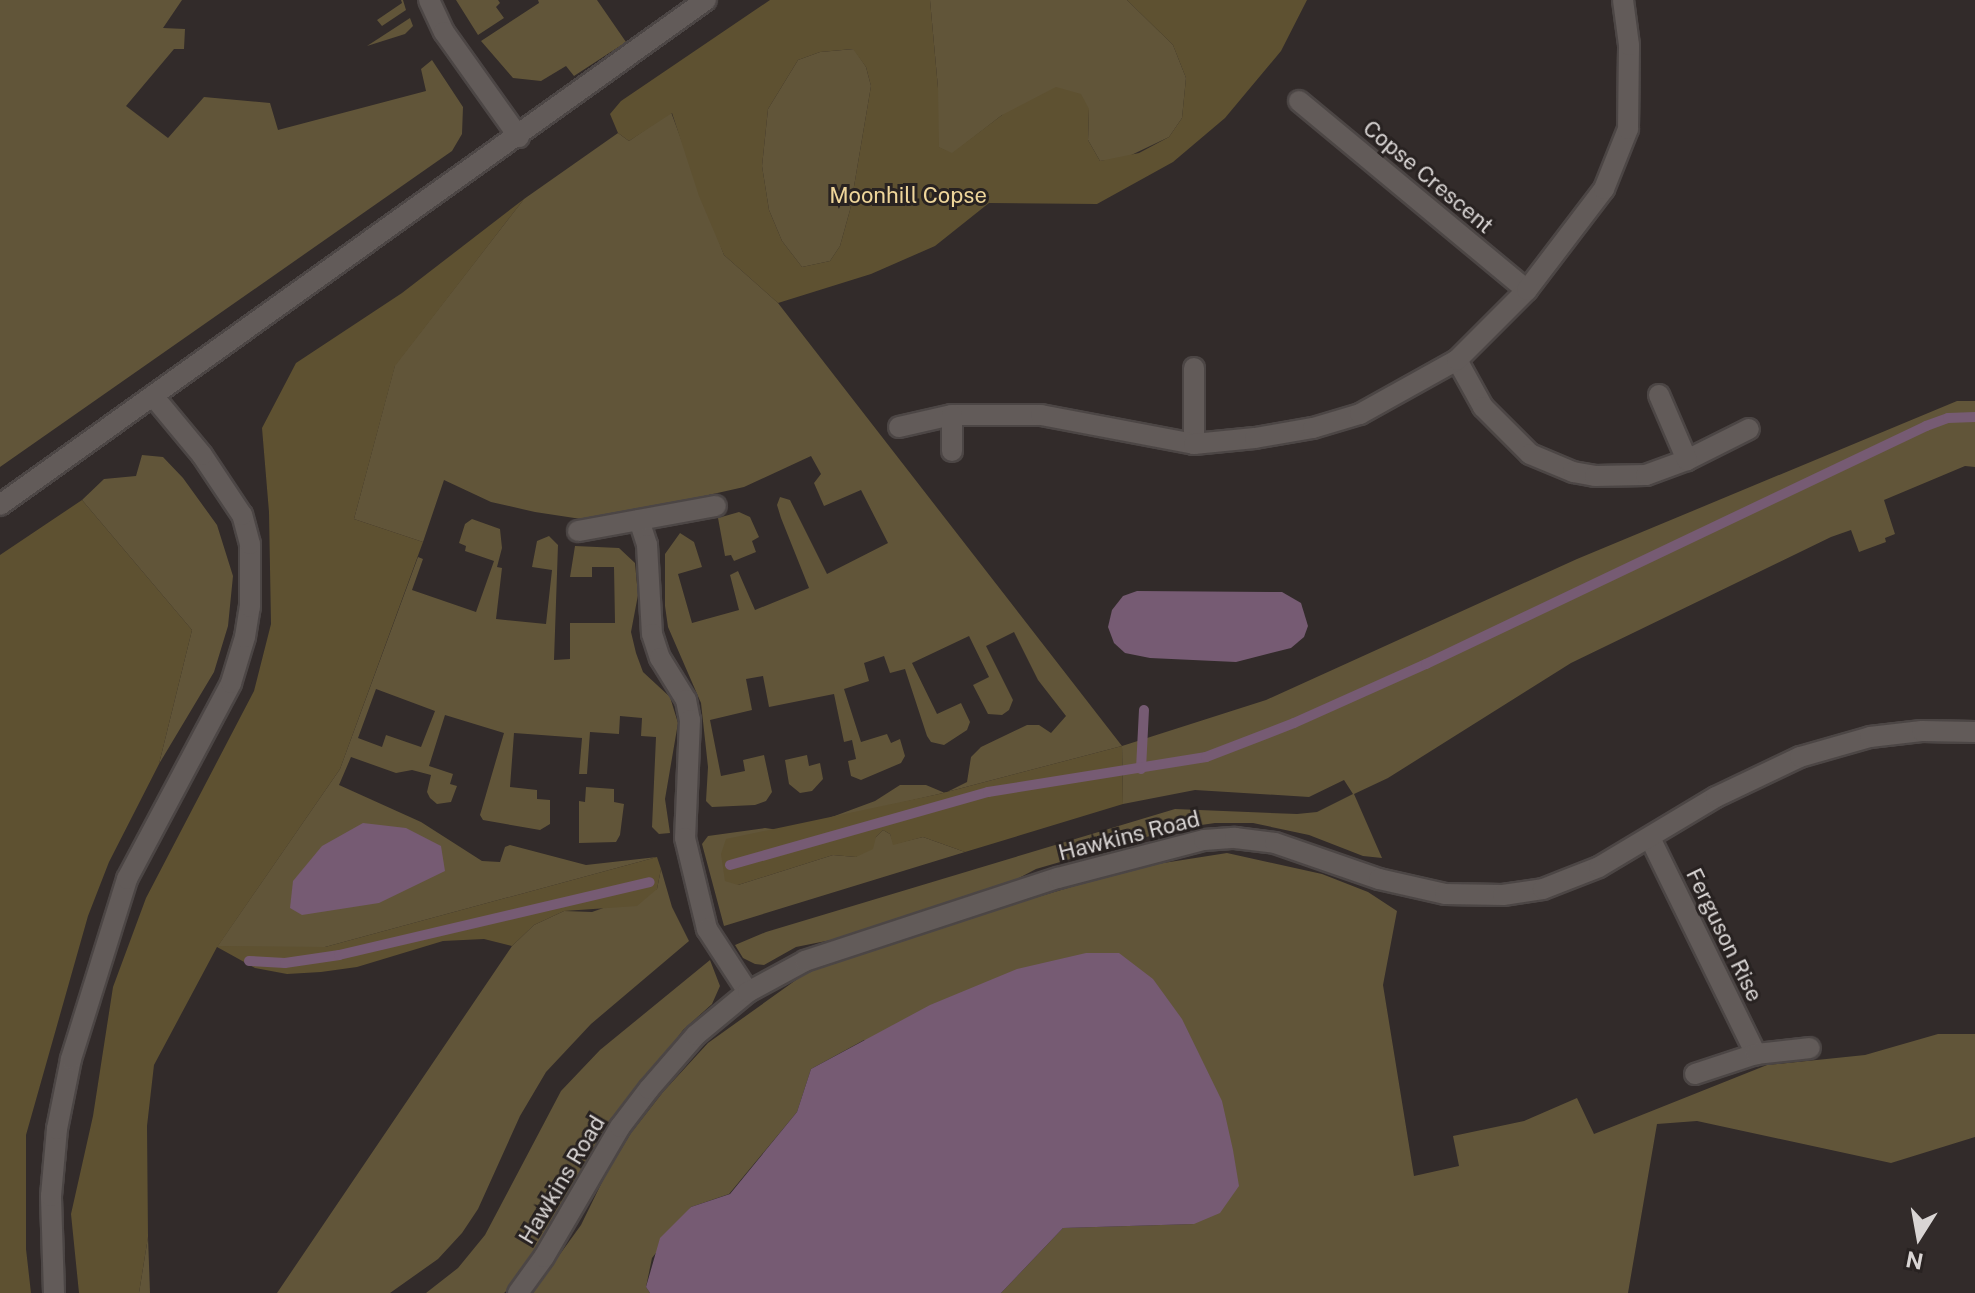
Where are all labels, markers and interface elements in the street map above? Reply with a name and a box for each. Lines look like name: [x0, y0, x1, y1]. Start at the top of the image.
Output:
street label: Copse Crescent: [1358, 115, 1498, 239]
park label: Moonhill Copse: [829, 183, 987, 209]
street label: Hawkins Road: [1056, 806, 1202, 866]
street label: Ferguson Rise: [1680, 864, 1768, 1006]
street label: Hawkins Road: [513, 1111, 611, 1249]
north arrow: [1879, 1197, 1959, 1277]
text: N: [1903, 1246, 1925, 1275]

